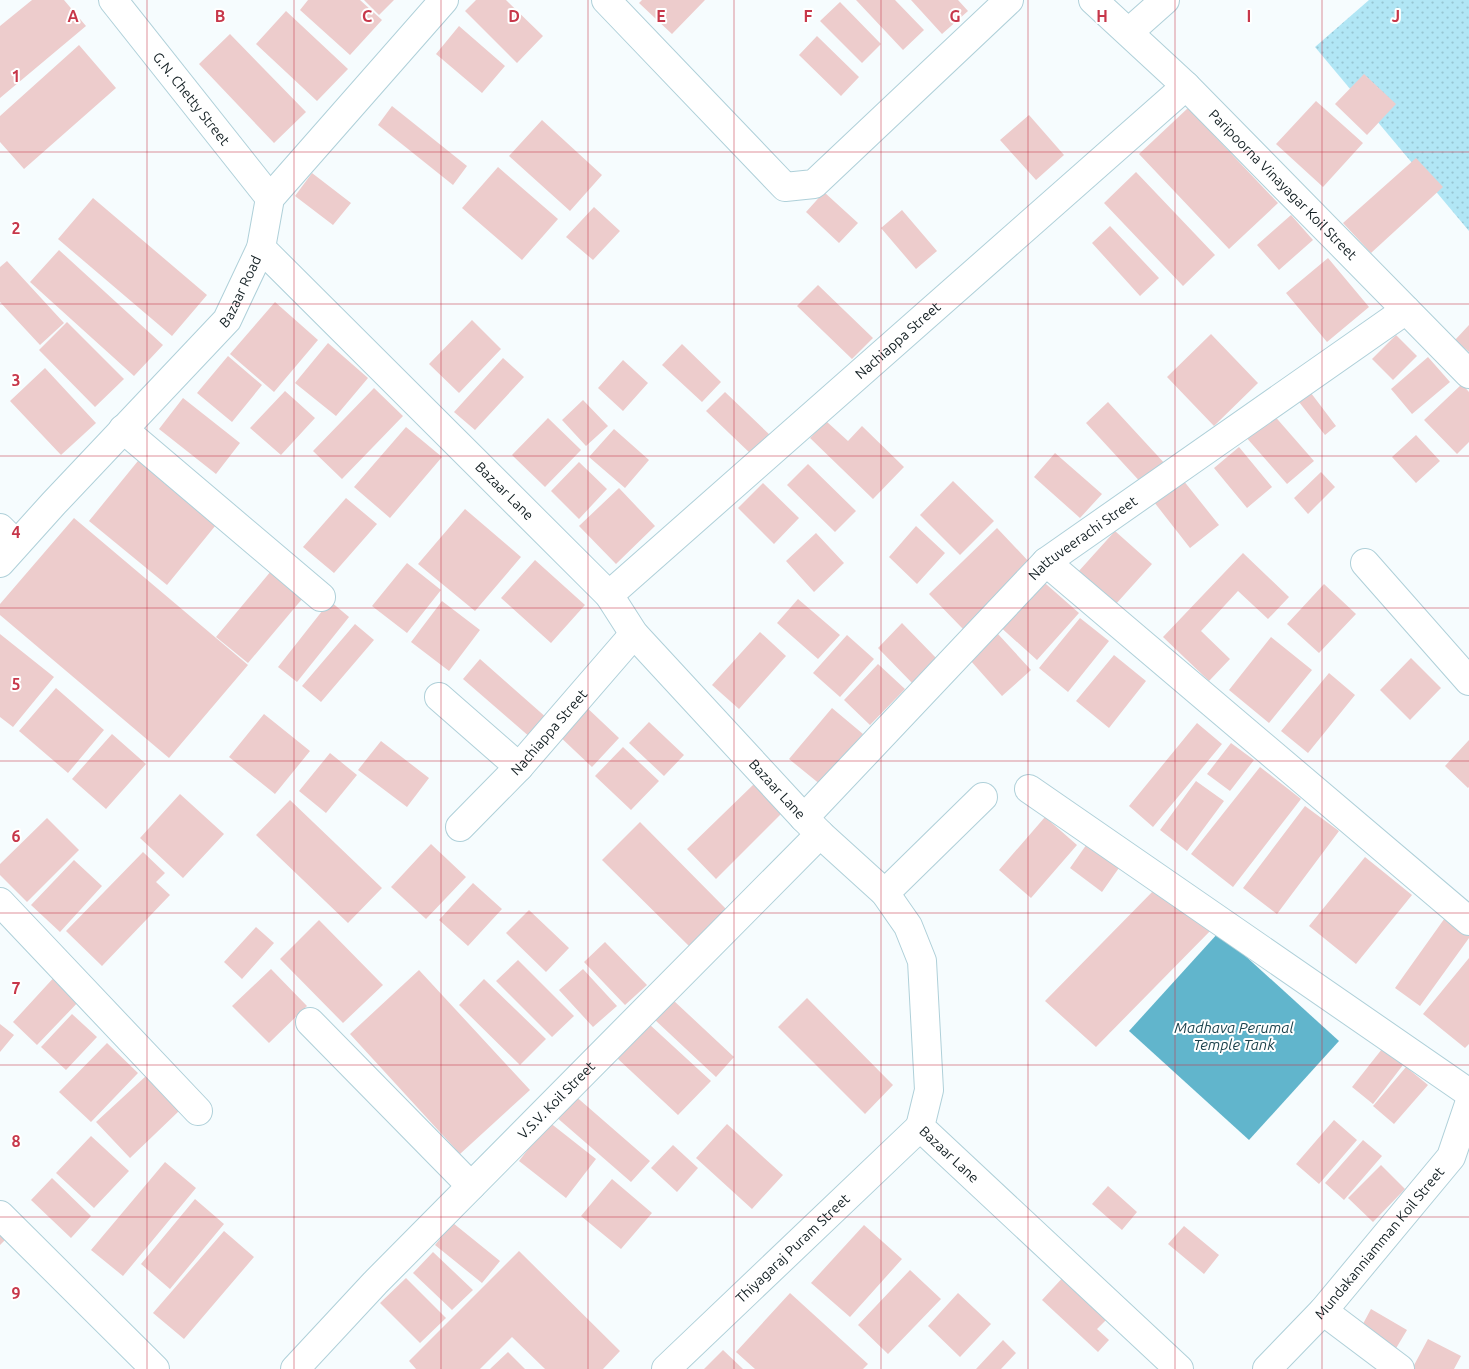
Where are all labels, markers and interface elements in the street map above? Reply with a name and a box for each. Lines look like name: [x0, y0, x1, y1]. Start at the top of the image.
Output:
text: A: [67, 7, 79, 25]
text: B: [215, 7, 225, 25]
text: C: [362, 7, 372, 25]
text: D: [508, 7, 520, 25]
text: E: [656, 7, 666, 25]
text: F: [804, 7, 813, 25]
text: G: [949, 7, 961, 25]
text: H: [1096, 7, 1108, 25]
text: I: [1247, 7, 1251, 25]
text: J: [1392, 7, 1400, 25]
street label: G.N. Chetty Street: [150, 49, 233, 149]
text: 1: [11, 67, 21, 85]
street label: Paripoorna Vinayagar Koil Street: [1206, 106, 1361, 263]
text: 2: [11, 219, 21, 237]
street label: Bazaar Road: [216, 253, 264, 331]
street label: Nachiappa Street: [852, 298, 944, 382]
text: 3: [11, 371, 21, 389]
street label: Bazaar Lane: [472, 459, 537, 523]
street label: Nattuveerachi Street: [1025, 492, 1141, 583]
text: 4: [11, 523, 21, 541]
text: 5: [11, 675, 21, 693]
street label: Nachiappa Street: [507, 686, 591, 779]
street label: Bazaar Lane: [746, 756, 809, 822]
text: 6: [11, 827, 21, 845]
text: 7: [11, 979, 21, 997]
water label: Madhava Perumal Temple Tank: [1174, 1019, 1294, 1053]
street label: V.S.V. Koil Street: [515, 1058, 598, 1142]
street label: Bazaar Lane: [916, 1123, 982, 1186]
text: 8: [11, 1132, 21, 1150]
street label: Mundakanniamman Koil Street: [1312, 1163, 1448, 1322]
street label: Thiyagaraj Puram Street: [733, 1190, 853, 1306]
text: 9: [11, 1284, 21, 1302]

